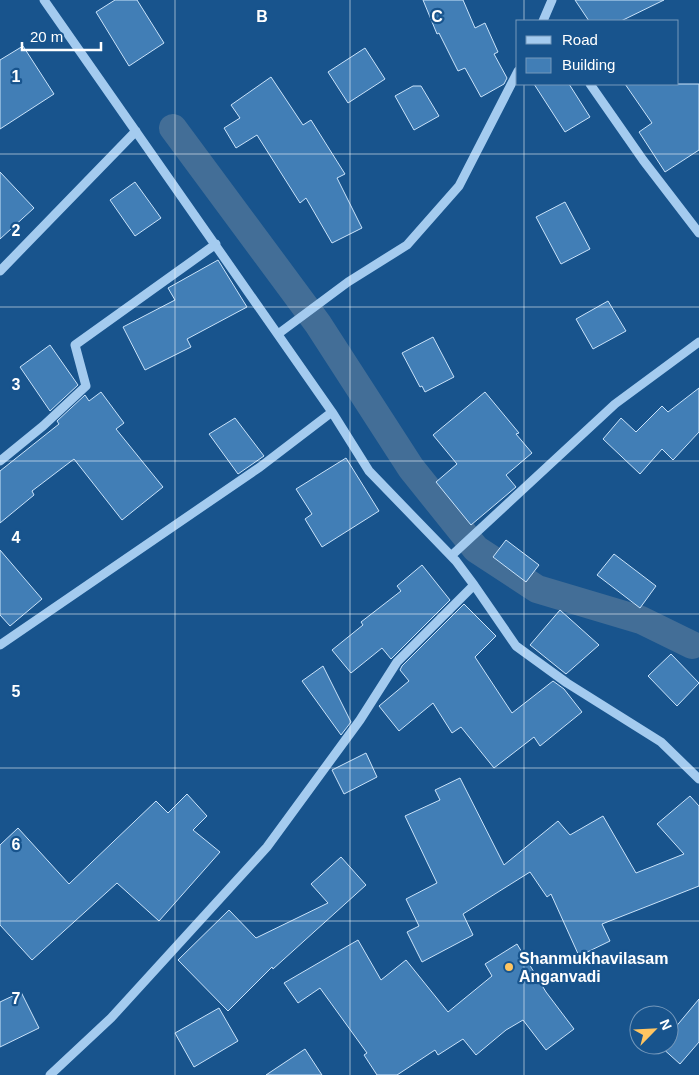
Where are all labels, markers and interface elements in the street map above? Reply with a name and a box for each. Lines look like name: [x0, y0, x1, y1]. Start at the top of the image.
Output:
text: B: [256, 8, 268, 25]
text: C: [431, 8, 443, 25]
scale bar: [22, 20, 101, 52]
legend: [516, 20, 679, 85]
text: 20 m: [30, 28, 63, 45]
text: Road: [562, 31, 598, 48]
text: Building: [562, 56, 615, 73]
text: 1: [12, 68, 21, 85]
text: 2: [12, 222, 21, 239]
text: 3: [12, 376, 21, 393]
text: 4: [12, 529, 21, 546]
text: 5: [12, 683, 21, 700]
text: 6: [12, 836, 21, 853]
place label: Shanmukhavilasam Anganvadi: [519, 950, 668, 985]
marker: Shanmukhavilasam Anganvadi: [503, 961, 515, 973]
text: 7: [12, 990, 21, 1007]
north arrow: [629, 1005, 679, 1055]
text: N: [657, 1017, 675, 1033]

